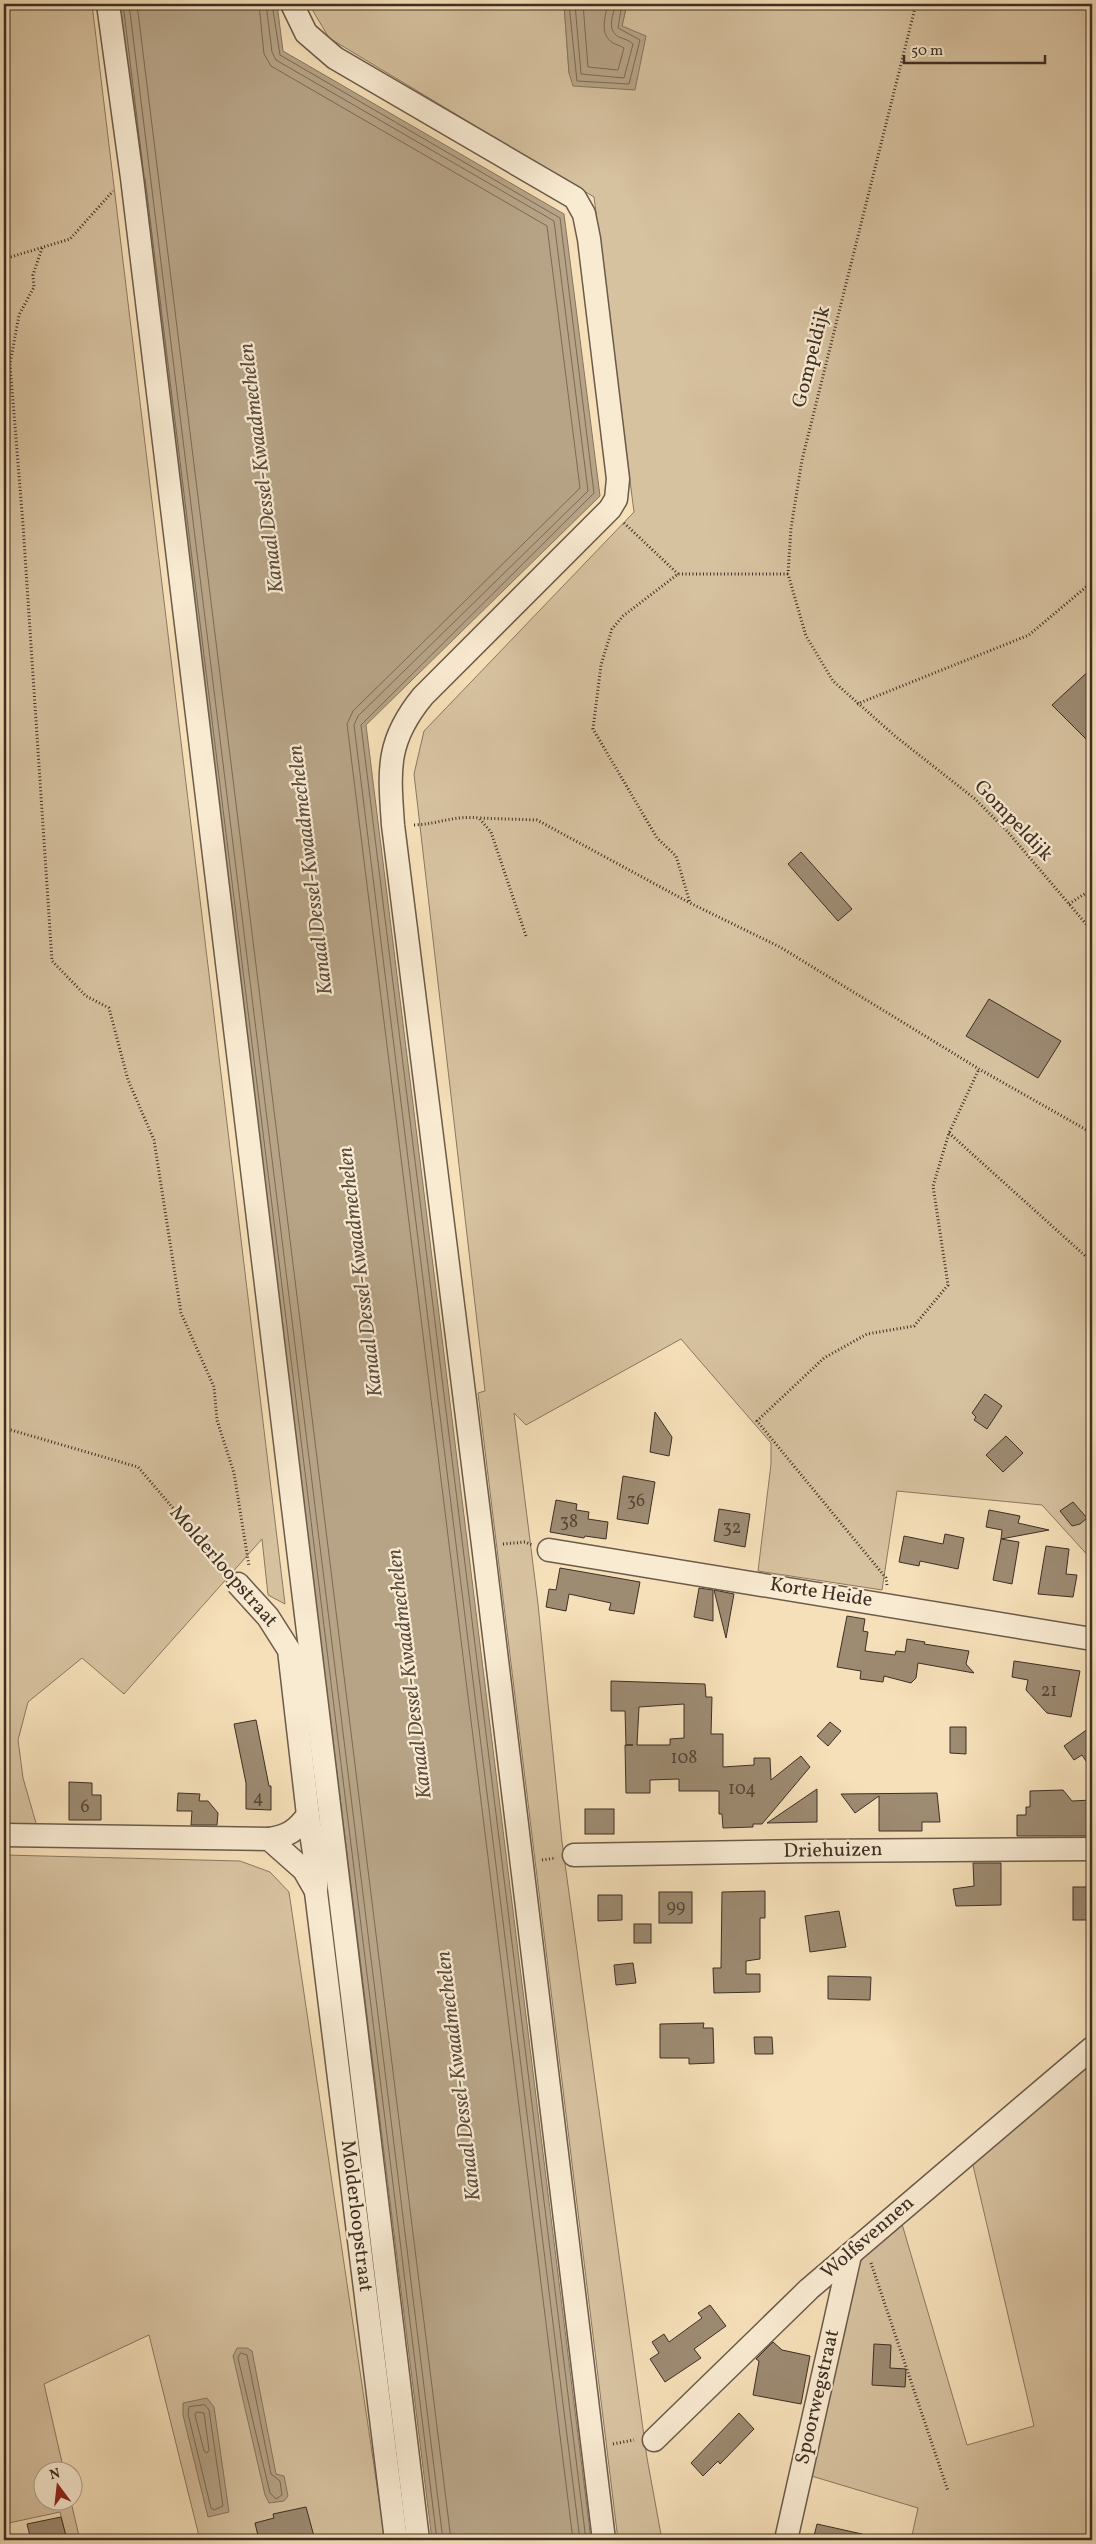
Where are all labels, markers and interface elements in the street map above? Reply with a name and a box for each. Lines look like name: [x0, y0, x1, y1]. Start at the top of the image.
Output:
scale bar: [904, 32, 1045, 64]
text: 50 m: [911, 41, 943, 62]
street label: Gompeldijk: [786, 303, 838, 411]
water label: Kanaal Dessel-Kwaadmechelen: [232, 341, 292, 595]
water label: Kanaal Dessel-Kwaadmechelen: [281, 743, 341, 997]
street label: Gompeldijk: [967, 774, 1059, 868]
water label: Kanaal Dessel-Kwaadmechelen: [331, 1145, 391, 1399]
house number: 36: [627, 1489, 645, 1514]
street label: Molderloopstraat: [162, 1500, 284, 1634]
house number: 38: [560, 1510, 578, 1535]
house number: 32: [723, 1516, 741, 1541]
water label: Kanaal Dessel-Kwaadmechelen: [380, 1547, 440, 1801]
street label: Korte Heide: [768, 1571, 874, 1615]
house number: 21: [1041, 1679, 1057, 1704]
house number: 108: [671, 1746, 697, 1771]
house number: 104: [728, 1777, 756, 1802]
house number: 4: [253, 1786, 263, 1811]
house number: 6: [80, 1795, 90, 1820]
street label: Driehuizen: [783, 1836, 883, 1866]
house number: 99: [667, 1895, 685, 1920]
water label: Kanaal Dessel-Kwaadmechelen: [429, 1949, 489, 2203]
street label: Molderloopstraat: [333, 2138, 379, 2294]
street label: Wolfsvennen: [815, 2190, 921, 2286]
street label: Spoorwegstraat: [789, 2327, 847, 2467]
north arrow: [32, 2462, 82, 2512]
text: N: [48, 2464, 62, 2485]

